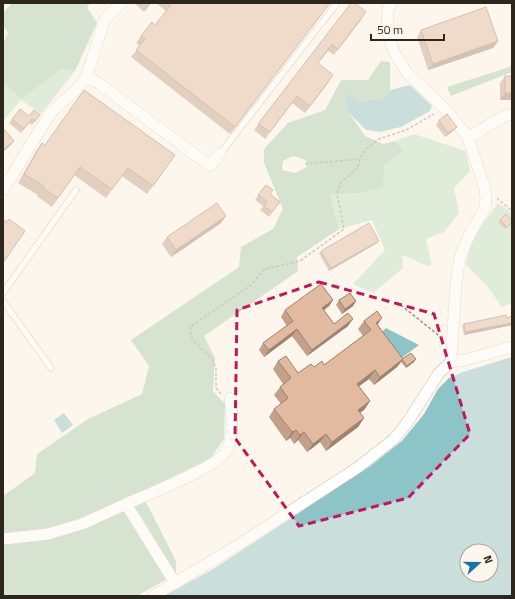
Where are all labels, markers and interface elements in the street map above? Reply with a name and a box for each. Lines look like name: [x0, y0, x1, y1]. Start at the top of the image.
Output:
scale bar: [371, 16, 444, 42]
text: 50 m: [377, 20, 403, 39]
north arrow: [459, 543, 499, 583]
text: N: [480, 553, 497, 566]

